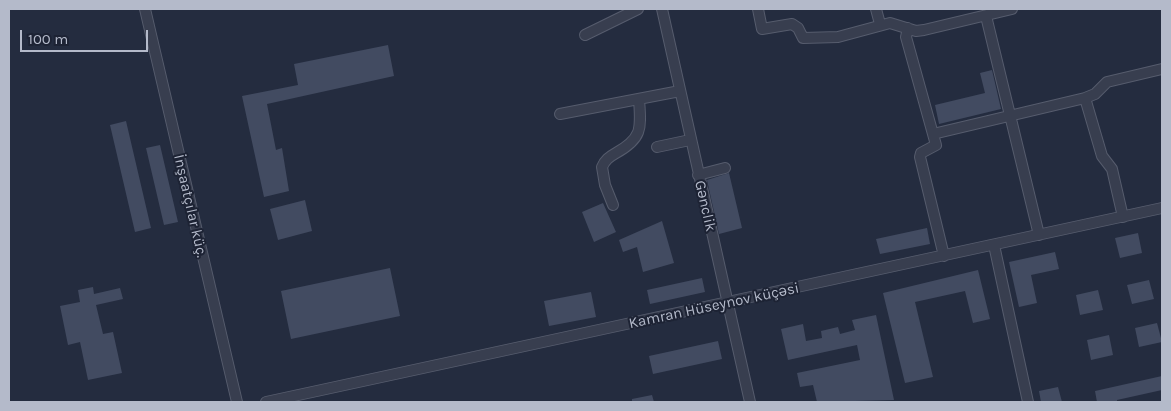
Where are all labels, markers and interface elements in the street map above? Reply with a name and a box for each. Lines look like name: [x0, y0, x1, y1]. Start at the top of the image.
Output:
scale bar: [22, 20, 150, 52]
text: 100 m: [28, 30, 68, 48]
street label: İnşaatçılar küç.: [169, 153, 211, 259]
street label: Gənclik: [690, 179, 720, 233]
street label: Kamran Hüseynov küçəsi: [627, 279, 801, 333]

